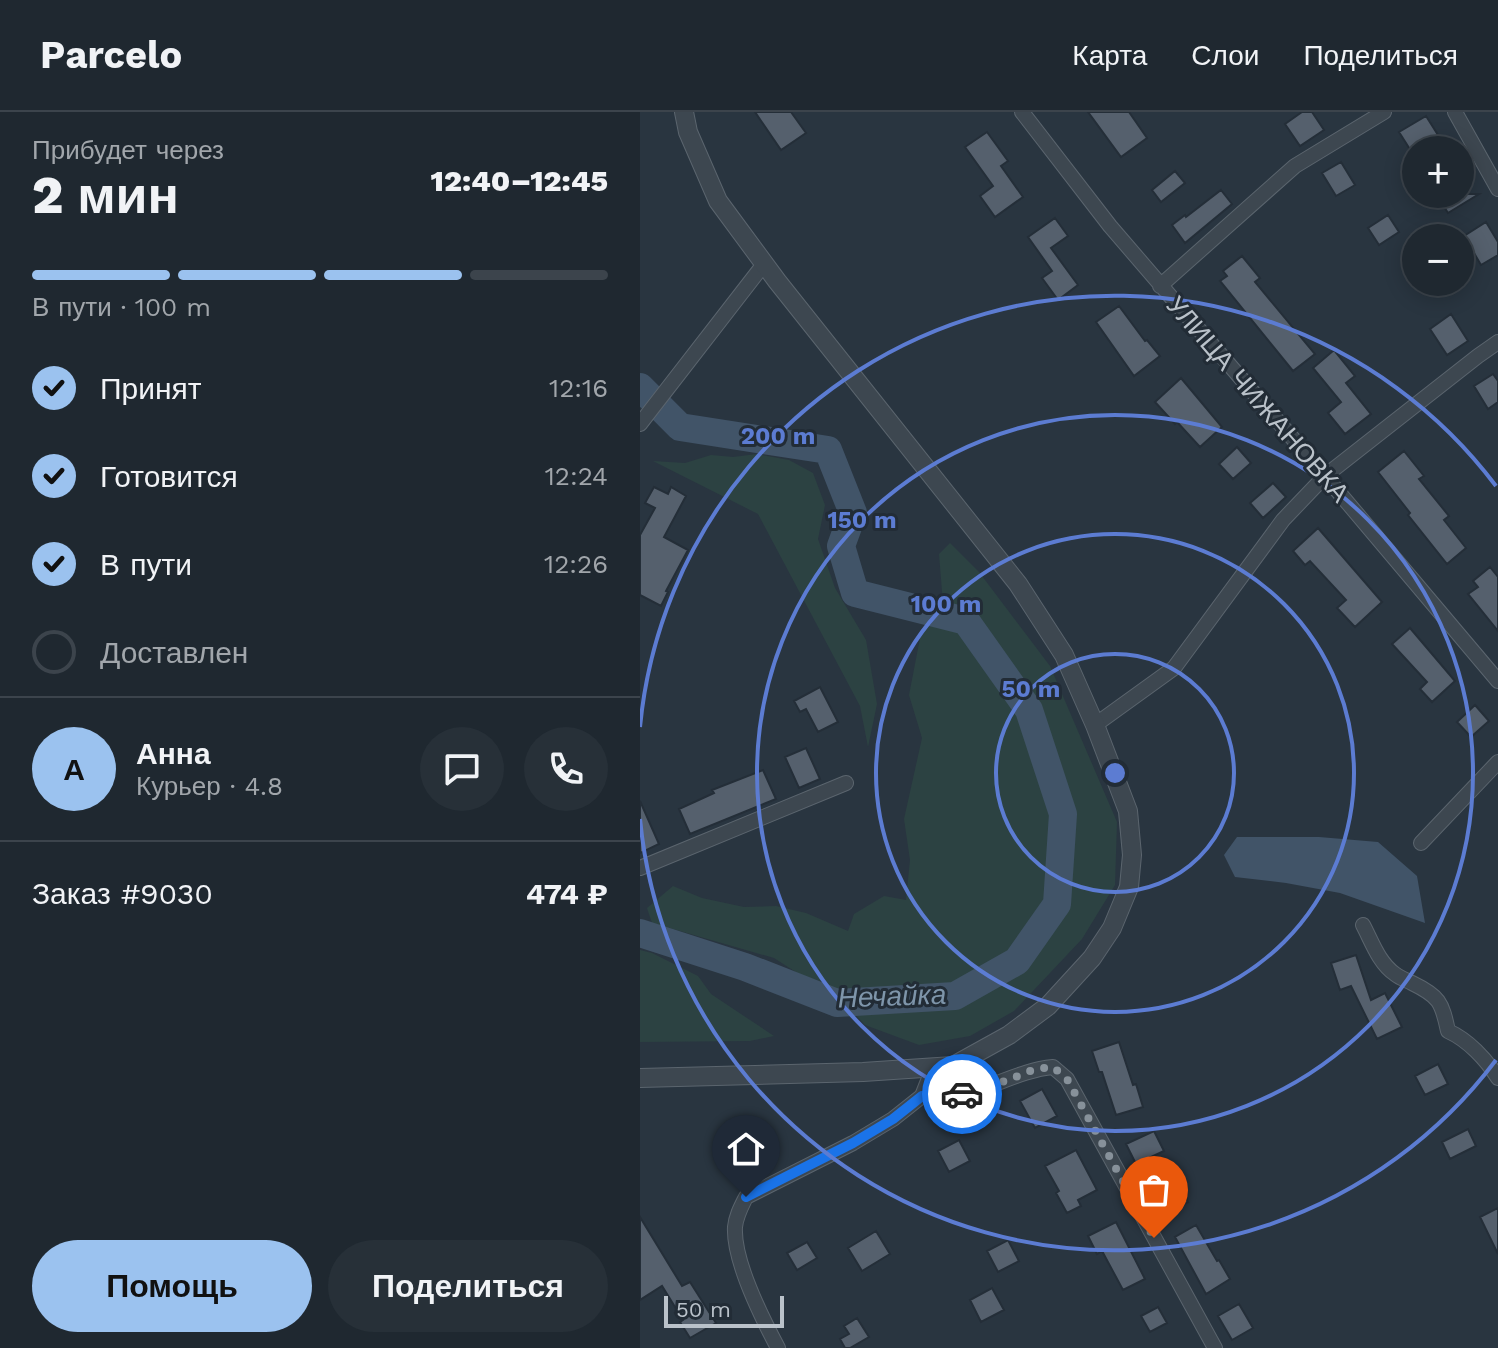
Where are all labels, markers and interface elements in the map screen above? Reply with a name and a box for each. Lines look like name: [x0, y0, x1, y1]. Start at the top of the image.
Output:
text: Parcelo: [40, 33, 182, 77]
text: Карта: [1072, 39, 1147, 72]
text: Слои: [1191, 39, 1259, 72]
text: Поделиться: [1303, 39, 1458, 72]
text: Прибудет через: [32, 135, 224, 165]
map controls: [1402, 136, 1474, 296]
button: +: [1402, 136, 1474, 208]
text: 12:40–12:45: [431, 163, 608, 198]
text: 2 мин: [32, 165, 179, 226]
button: −: [1402, 224, 1474, 296]
street label: УЛИЦА ЧИЖАНОВКА: [1160, 290, 1356, 509]
text: В пути · 100 m: [32, 292, 211, 322]
icon: check: [32, 366, 76, 410]
text: Принят: [100, 371, 202, 406]
text: 12:16: [549, 373, 608, 403]
text: 200 m: [741, 422, 815, 450]
icon: check: [32, 454, 76, 498]
text: Готовится: [100, 459, 238, 494]
text: 12:24: [545, 461, 608, 491]
text: 150 m: [827, 506, 897, 534]
icon: check: [32, 542, 76, 586]
text: В пути: [100, 547, 192, 582]
text: 12:26: [544, 549, 608, 579]
text: 100 m: [911, 590, 981, 618]
text: Доставлен: [100, 635, 248, 670]
text: 50 m: [1002, 675, 1060, 703]
button: chat: [420, 727, 504, 811]
button: phone: [524, 727, 608, 811]
text: Анна: [136, 736, 211, 771]
text: А: [63, 752, 85, 787]
centre of rings: [1101, 759, 1129, 787]
text: Курьер · 4.8: [136, 771, 283, 801]
text: Заказ #9030: [32, 876, 213, 911]
text: 474 ₽: [526, 876, 608, 911]
water label: Нечайка: [837, 978, 947, 1014]
courier: [922, 1054, 1002, 1134]
icon: car: [940, 1072, 984, 1116]
pin: [712, 1115, 780, 1197]
icon: home: [724, 1127, 768, 1171]
pin: [1120, 1156, 1188, 1238]
icon: bag: [1132, 1168, 1176, 1212]
button: Помощь: [32, 1240, 312, 1332]
button: Поделиться: [328, 1240, 608, 1332]
scale bar: [664, 1292, 784, 1328]
text: 50 m: [676, 1297, 731, 1322]

